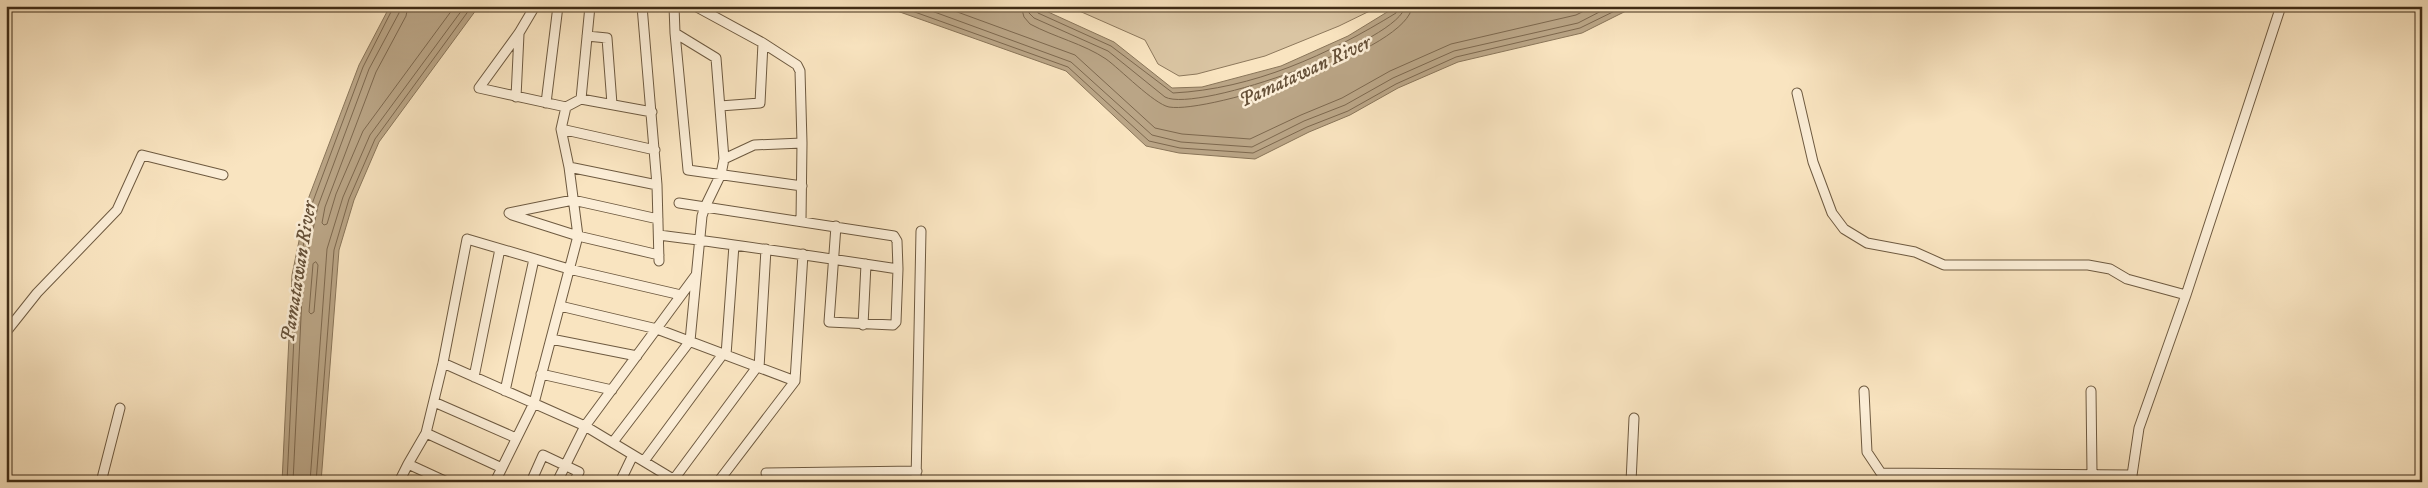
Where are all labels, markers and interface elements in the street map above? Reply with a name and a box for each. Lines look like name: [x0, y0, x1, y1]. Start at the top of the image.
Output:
water label: Pamatawan River: [1235, 30, 1377, 113]
water label: Pamatawan River: [276, 198, 323, 344]

